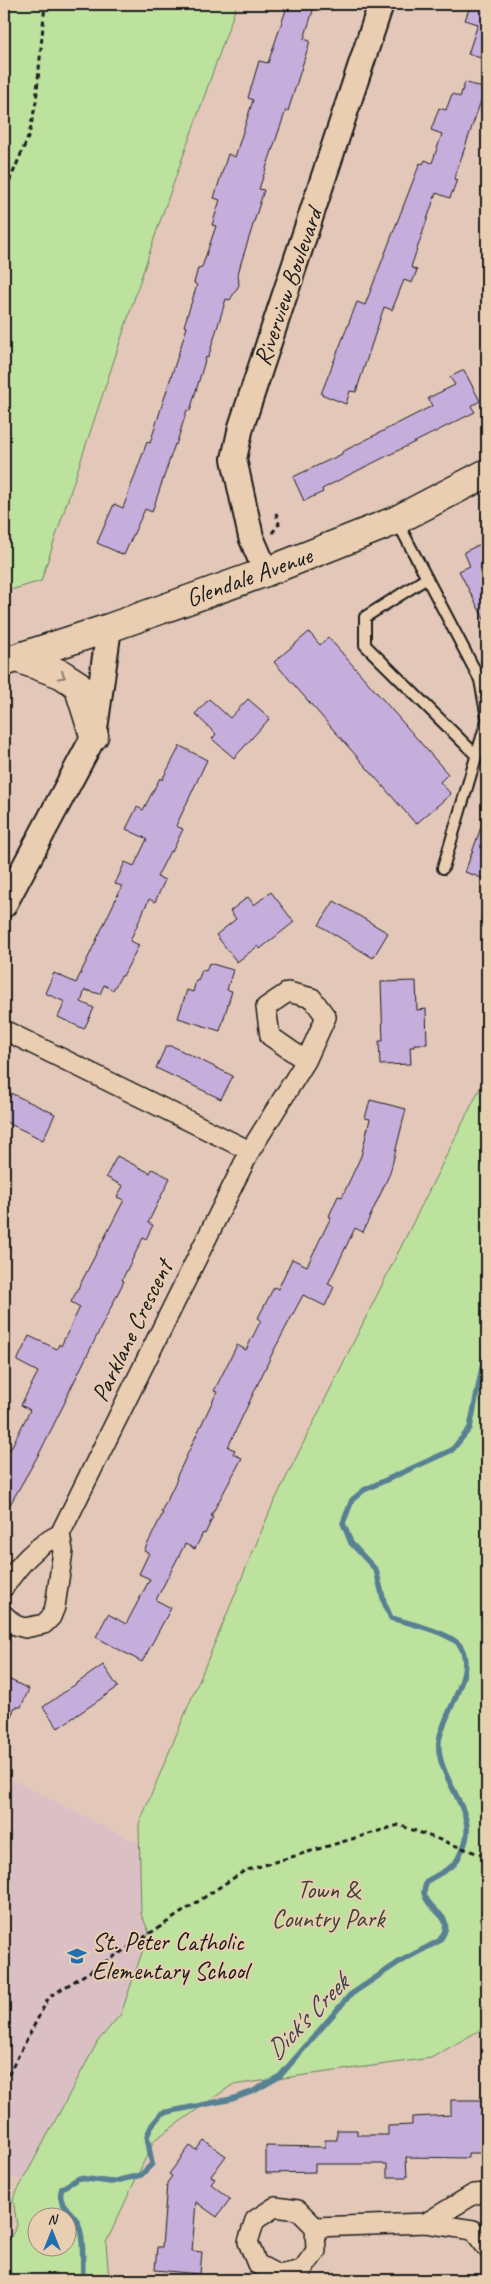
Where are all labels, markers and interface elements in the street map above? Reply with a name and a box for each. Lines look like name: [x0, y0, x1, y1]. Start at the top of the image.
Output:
street label: Riverview Boulevard: [246, 200, 331, 370]
street label: Glendale Avenue: [182, 539, 318, 615]
one-way arrow: [57, 669, 66, 679]
street label: Parklane Crescent: [84, 1252, 182, 1407]
park label: Town & Country Park: [272, 1874, 386, 1935]
place label: St. Peter Catholic Elementary School: [92, 1926, 253, 1987]
school or university icon: St. Peter Catholic Elementary School: [66, 1945, 88, 1967]
water label: Dick's Creek: [259, 1964, 359, 2066]
north arrow: [28, 2206, 78, 2256]
text: N: [48, 2211, 59, 2228]

